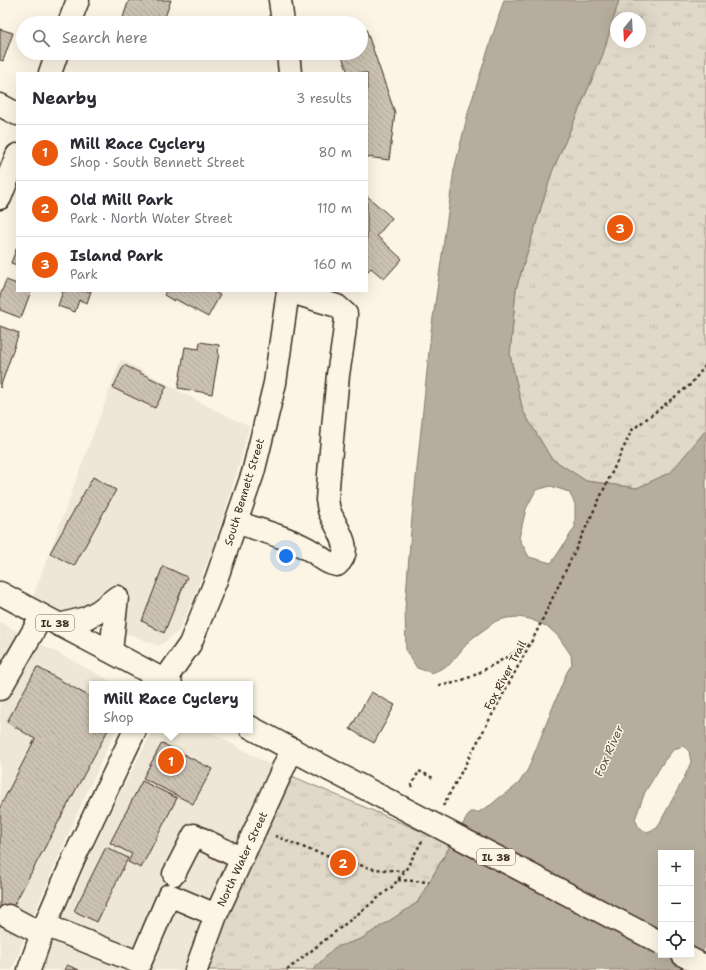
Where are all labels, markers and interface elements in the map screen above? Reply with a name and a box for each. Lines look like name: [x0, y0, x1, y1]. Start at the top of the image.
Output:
north arrow: [610, 12, 646, 48]
search box: [16, 16, 368, 60]
icon: search: [30, 27, 52, 49]
text: Search here: [62, 28, 148, 48]
text: Nearby: [32, 87, 97, 109]
text: 3 results: [296, 90, 352, 107]
text: Mill Race Cyclery: [70, 134, 205, 154]
text: 1: [42, 144, 48, 161]
text: 80 m: [318, 144, 352, 161]
text: Shop · South Bennett Street: [70, 154, 245, 171]
text: Old Mill Park: [70, 190, 173, 210]
text: 2: [40, 200, 50, 217]
text: 110 m: [317, 200, 352, 217]
text: Park · North Water Street: [70, 210, 233, 227]
pin: 3: [607, 213, 633, 243]
text: Island Park: [70, 246, 163, 266]
text: 3: [40, 256, 50, 273]
text: 160 m: [314, 256, 352, 273]
text: Park: [70, 266, 98, 283]
street label: South Bennett Street: [221, 436, 268, 548]
your location: [276, 546, 296, 566]
road number: IL 38: [36, 615, 74, 631]
street label: Fox River Trail: [481, 637, 530, 713]
popup: [89, 681, 253, 733]
text: Mill Race Cyclery: [103, 689, 239, 709]
text: Shop: [103, 709, 134, 726]
water label: Fox River: [591, 722, 628, 779]
pin: 1: [158, 746, 184, 776]
street label: North Water Street: [214, 809, 271, 909]
pin: 2: [330, 848, 356, 878]
road number: IL 38: [477, 849, 515, 865]
map controls: [658, 850, 694, 958]
button: +: [658, 850, 694, 886]
button: −: [658, 886, 694, 922]
button: locate: [658, 922, 694, 958]

